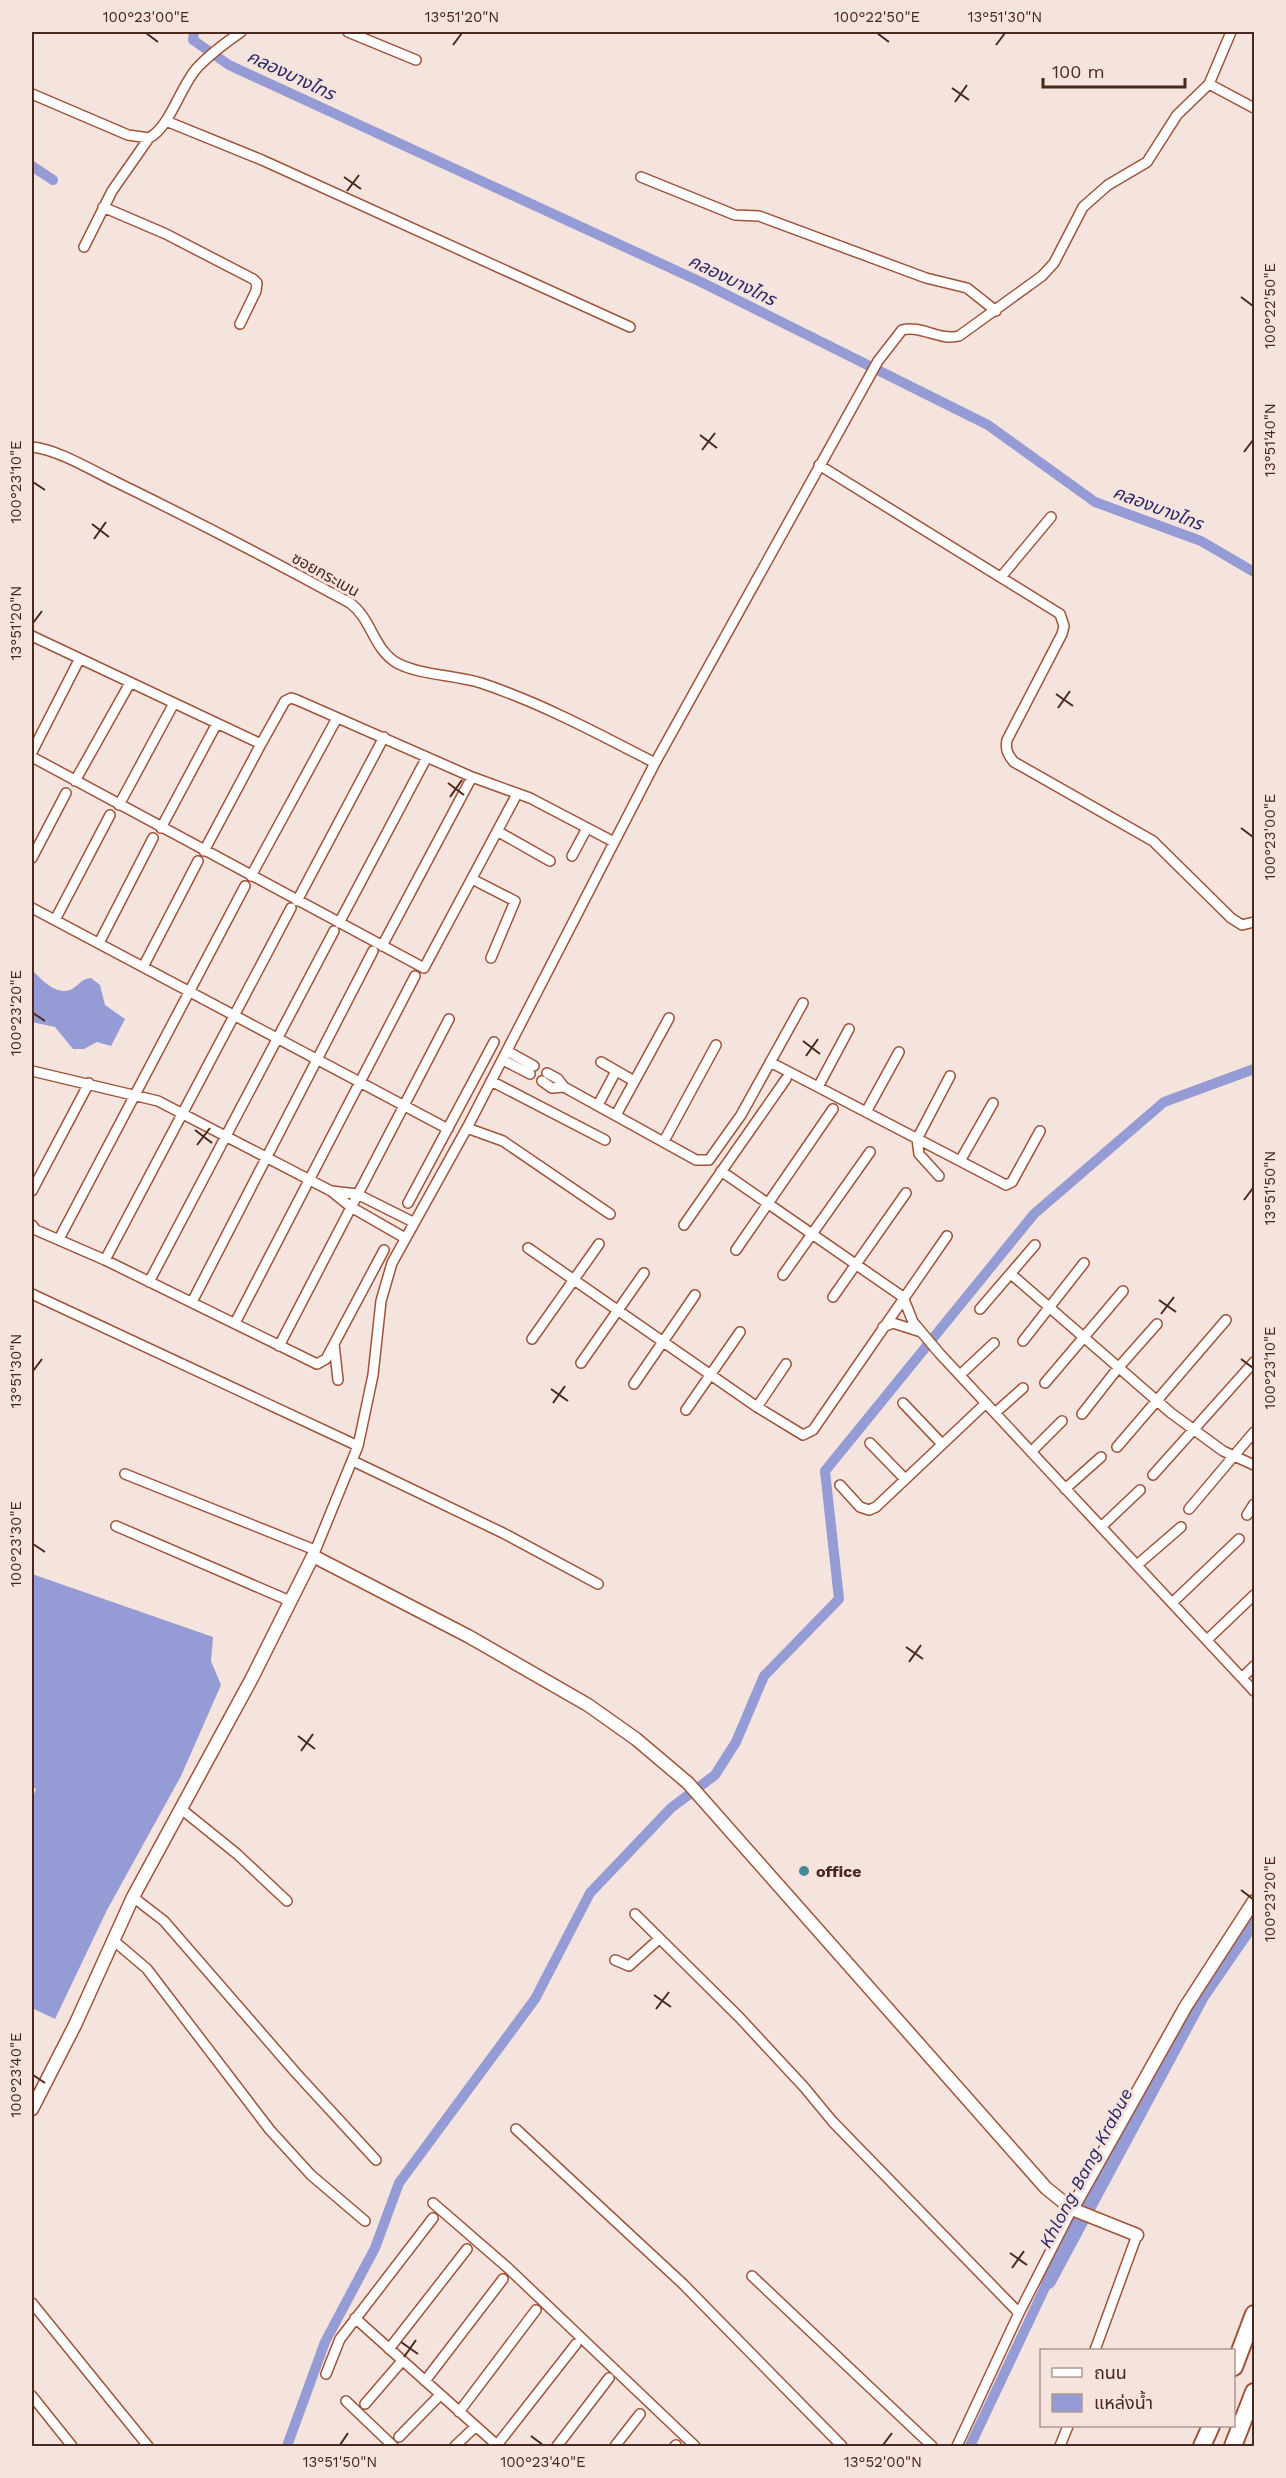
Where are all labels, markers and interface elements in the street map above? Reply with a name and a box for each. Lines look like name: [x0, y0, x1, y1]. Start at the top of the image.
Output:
text: 100°23'00"E: [103, 8, 189, 26]
text: 13°51'20"N: [425, 8, 499, 26]
text: 100°22'50"E: [834, 8, 920, 26]
text: 13°51'30"N: [968, 8, 1042, 26]
water label: คลองบางไทร: [244, 45, 340, 105]
scale bar: [1043, 51, 1186, 89]
text: 100 m: [1052, 61, 1105, 82]
water label: คลองบางไทร: [685, 249, 780, 310]
text: 100°22'50"E: [1261, 263, 1279, 349]
text: 13°51'40"N: [1261, 403, 1279, 477]
text: 100°23'10"E: [7, 440, 25, 524]
water label: คลองบางไทร: [1110, 481, 1207, 535]
street label: ซอยกระเบน: [289, 548, 363, 601]
text: 13°51'20"N: [7, 586, 25, 660]
text: 100°23'00"E: [1261, 794, 1279, 880]
text: 100°23'20"E: [7, 970, 25, 1056]
text: 13°51'50"N: [1261, 1151, 1279, 1225]
text: 100°23'10"E: [1261, 1326, 1279, 1410]
text: 13°51'30"N: [7, 1334, 25, 1408]
text: 100°23'30"E: [7, 1501, 25, 1587]
text: 100°23'20"E: [1261, 1856, 1279, 1942]
place label: office: [816, 1862, 862, 1881]
marker: office: [797, 1864, 811, 1878]
text: 100°23'40"E: [7, 2032, 25, 2118]
water label: Khlong Bang Krabue: [1034, 2084, 1137, 2251]
legend: [1040, 2349, 1235, 2427]
text: ถนน: [1094, 2362, 1127, 2383]
text: แหล่งน้ำ: [1094, 2390, 1153, 2413]
text: 13°51'50"N: [303, 2453, 377, 2471]
text: 100°23'40"E: [500, 2453, 586, 2471]
text: 13°52'00"N: [844, 2453, 922, 2471]

